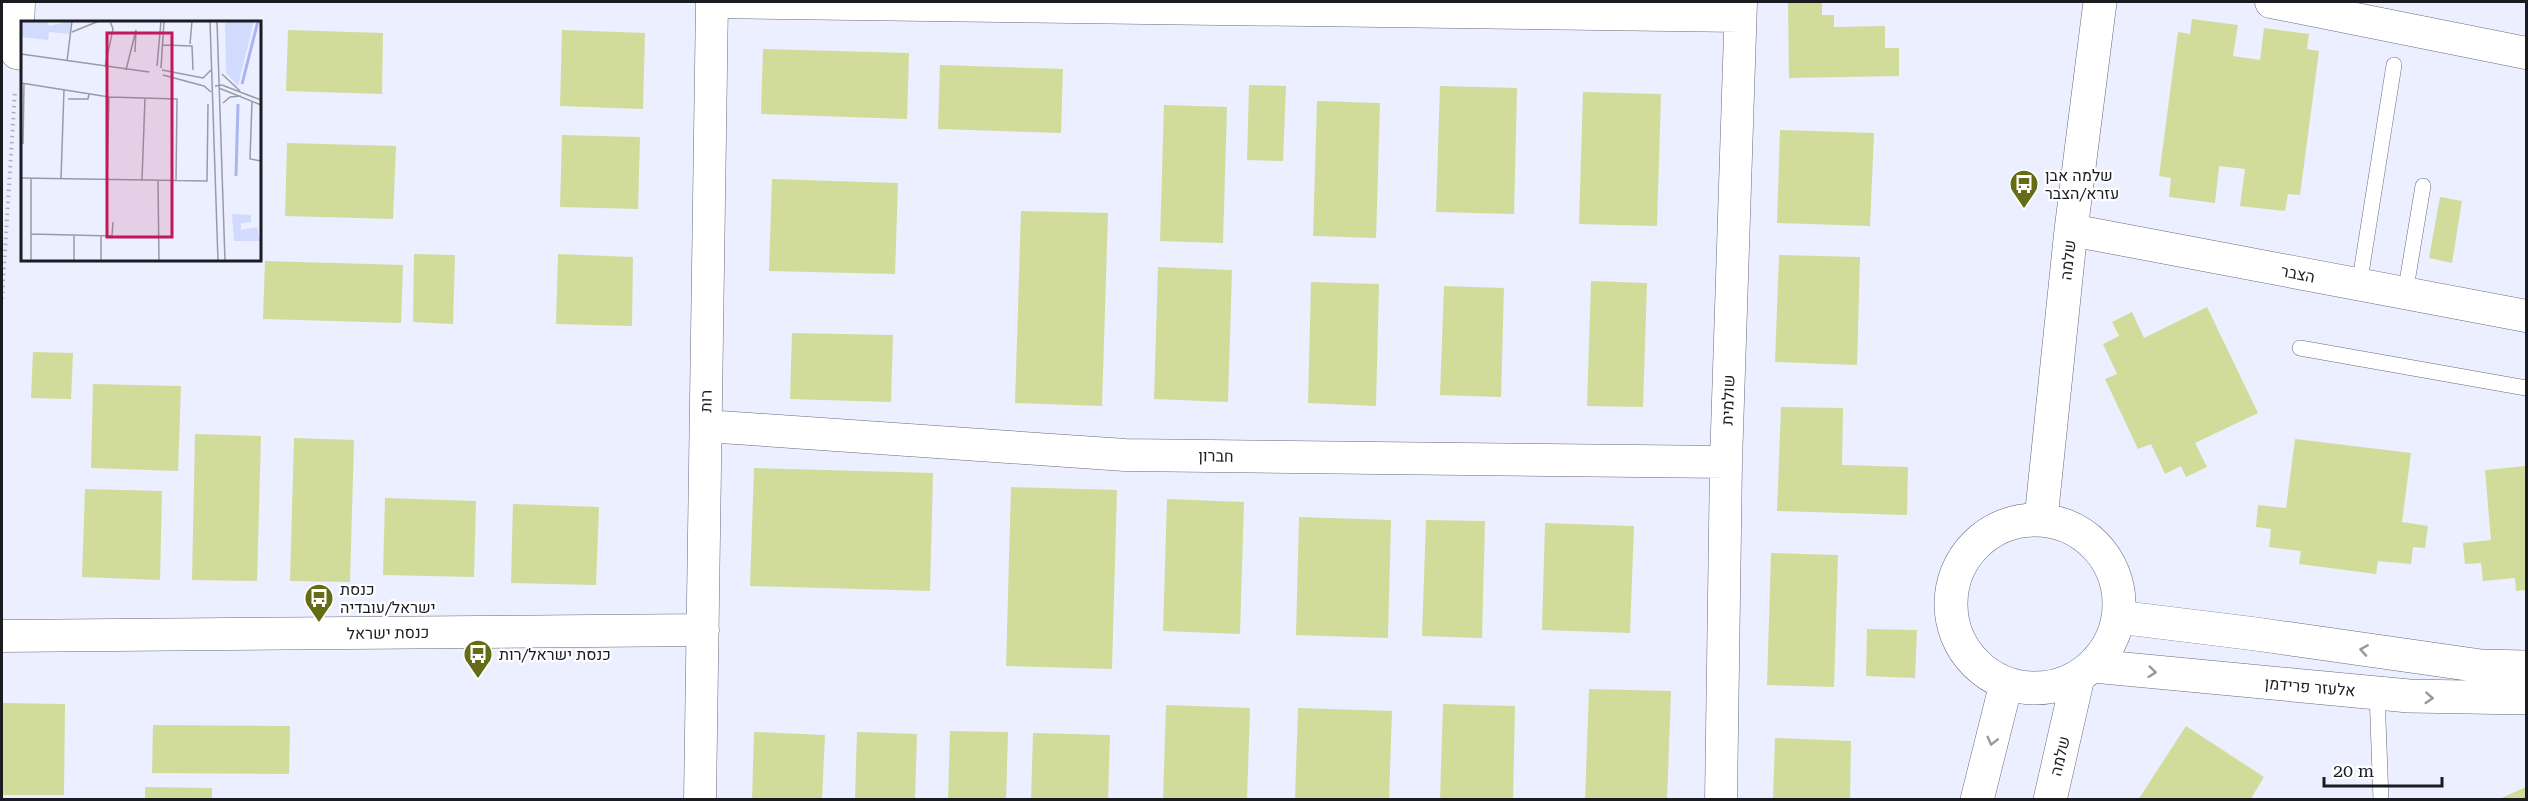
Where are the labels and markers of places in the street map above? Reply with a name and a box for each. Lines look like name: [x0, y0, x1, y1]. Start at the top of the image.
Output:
place label: שלמה אבן עזרא/הצבר: [2045, 166, 2119, 203]
bus stop icon: שלמה אבן עזרא/הצבר: [2008, 168, 2040, 210]
place label: כנסת ישראל/עובדיה: [340, 580, 436, 617]
bus stop icon: כנסת ישראל/עובדיה: [303, 582, 335, 624]
bus stop icon: כנסת ישראל/רות: [462, 638, 494, 680]
place label: כנסת ישראל/רות: [499, 645, 611, 664]

